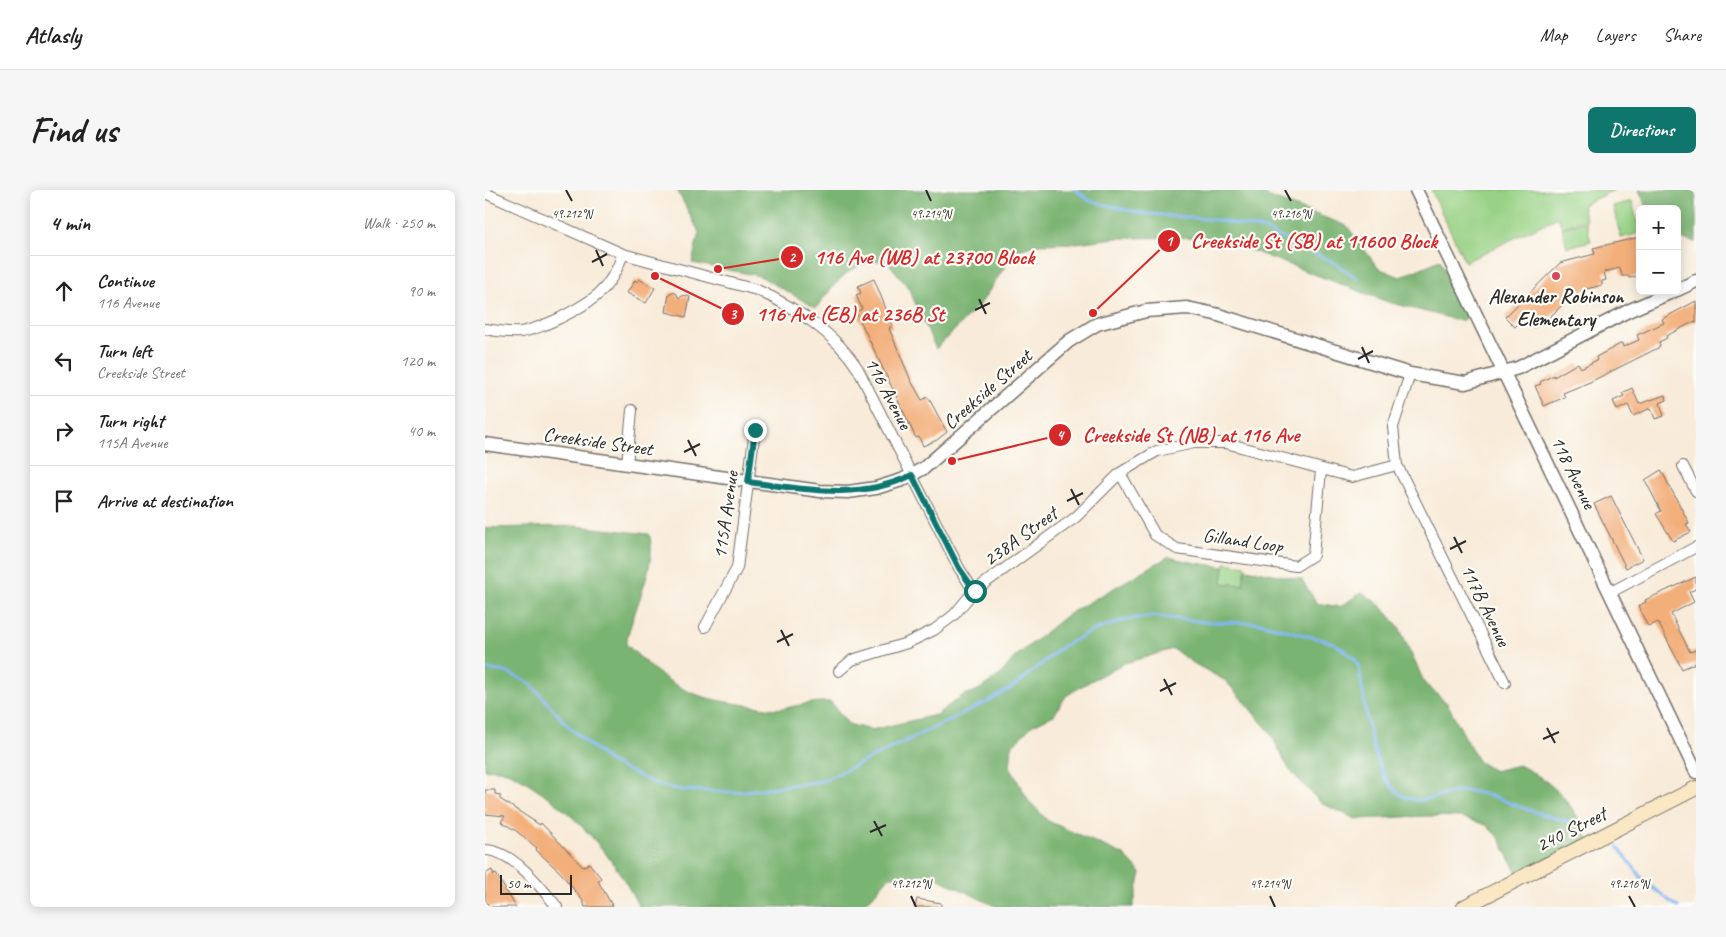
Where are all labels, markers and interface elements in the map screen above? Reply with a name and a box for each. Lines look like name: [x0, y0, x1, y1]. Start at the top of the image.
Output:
text: Atlasly: [25, 20, 81, 50]
text: Map: [1540, 24, 1568, 46]
text: Layers: [1596, 24, 1635, 46]
text: Share: [1663, 24, 1701, 46]
button: Directions: [1588, 107, 1696, 153]
text: Find us: [30, 108, 117, 153]
map controls: [1636, 205, 1681, 295]
button: +: [1636, 205, 1681, 250]
text: 49.212°N: [552, 206, 594, 222]
text: 49.214°N: [911, 206, 953, 222]
text: 49.216°N: [1271, 206, 1313, 222]
text: 4 min: [50, 210, 90, 236]
text: Walk · 250 m: [363, 213, 435, 233]
callout: Creekside St (SB) at 11600 Block: [1156, 223, 1448, 259]
text: Creekside St (SB) at 11600 Block: [1191, 228, 1439, 254]
text: 1: [1166, 232, 1175, 251]
callout: 116 Ave (WB) at 23700 Block: [779, 239, 1044, 275]
text: 116 Ave (WB) at 23700 Block: [814, 244, 1036, 270]
text: 2: [789, 248, 797, 267]
button: −: [1636, 250, 1681, 295]
text: Continue: [97, 269, 154, 293]
marker: Alexander Robinson Elementary: [1550, 270, 1562, 282]
icon: ahead: [50, 277, 78, 305]
text: 90 m: [408, 281, 435, 301]
place label: Alexander Robinson Elementary: [1489, 284, 1625, 332]
text: 116 Avenue: [97, 293, 159, 313]
callout: 116 Ave (EB) at 236B St: [721, 296, 954, 332]
text: 116 Ave (EB) at 236B St: [756, 301, 946, 327]
text: 3: [730, 305, 738, 324]
text: Turn left: [97, 339, 152, 363]
street label: Creekside Street: [938, 342, 1039, 435]
icon: left: [50, 347, 78, 375]
text: 120 m: [401, 351, 435, 371]
street label: 116 Avenue: [859, 353, 919, 435]
text: Creekside Street: [97, 363, 185, 383]
text: Turn right: [97, 409, 164, 433]
icon: right: [50, 417, 78, 445]
callout: Creekside St (NB) at 116 Ave: [1048, 417, 1310, 453]
route end: [744, 419, 767, 442]
text: 40 m: [408, 421, 435, 441]
street label: Creekside Street: [542, 421, 656, 462]
text: Creekside St (NB) at 116 Ave: [1083, 422, 1301, 448]
text: 4: [1057, 426, 1066, 445]
street label: 118 Avenue: [1545, 432, 1602, 514]
text: 115A Avenue: [97, 433, 167, 453]
street label: 115A Avenue: [707, 468, 744, 560]
icon: arrive: [50, 487, 78, 515]
text: Arrive at destination: [97, 489, 233, 513]
street label: 238A Street: [978, 499, 1065, 572]
street label: Gilland Loop: [1201, 523, 1286, 559]
street label: 117B Avenue: [1455, 560, 1517, 652]
route start: [964, 580, 987, 603]
street label: 240 Street: [1532, 800, 1614, 858]
scale bar: [500, 872, 573, 895]
text: 50 m: [507, 875, 531, 892]
text: 49.212°N: [891, 876, 933, 892]
text: 49.214°N: [1250, 876, 1292, 892]
text: 49.216°N: [1609, 876, 1651, 892]

